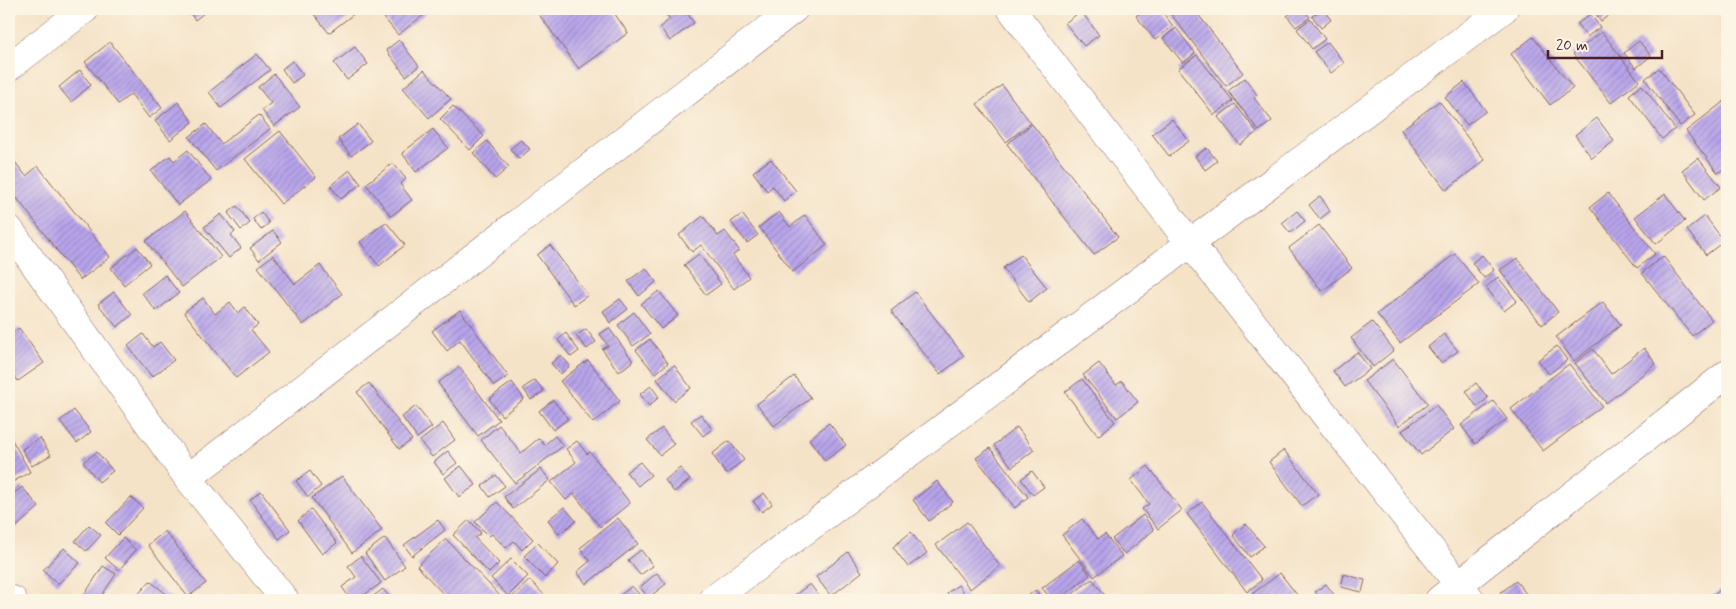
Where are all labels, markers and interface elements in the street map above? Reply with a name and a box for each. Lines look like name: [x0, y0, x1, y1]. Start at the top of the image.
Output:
scale bar: [1548, 28, 1662, 60]
text: 20 m: [1556, 36, 1588, 56]

